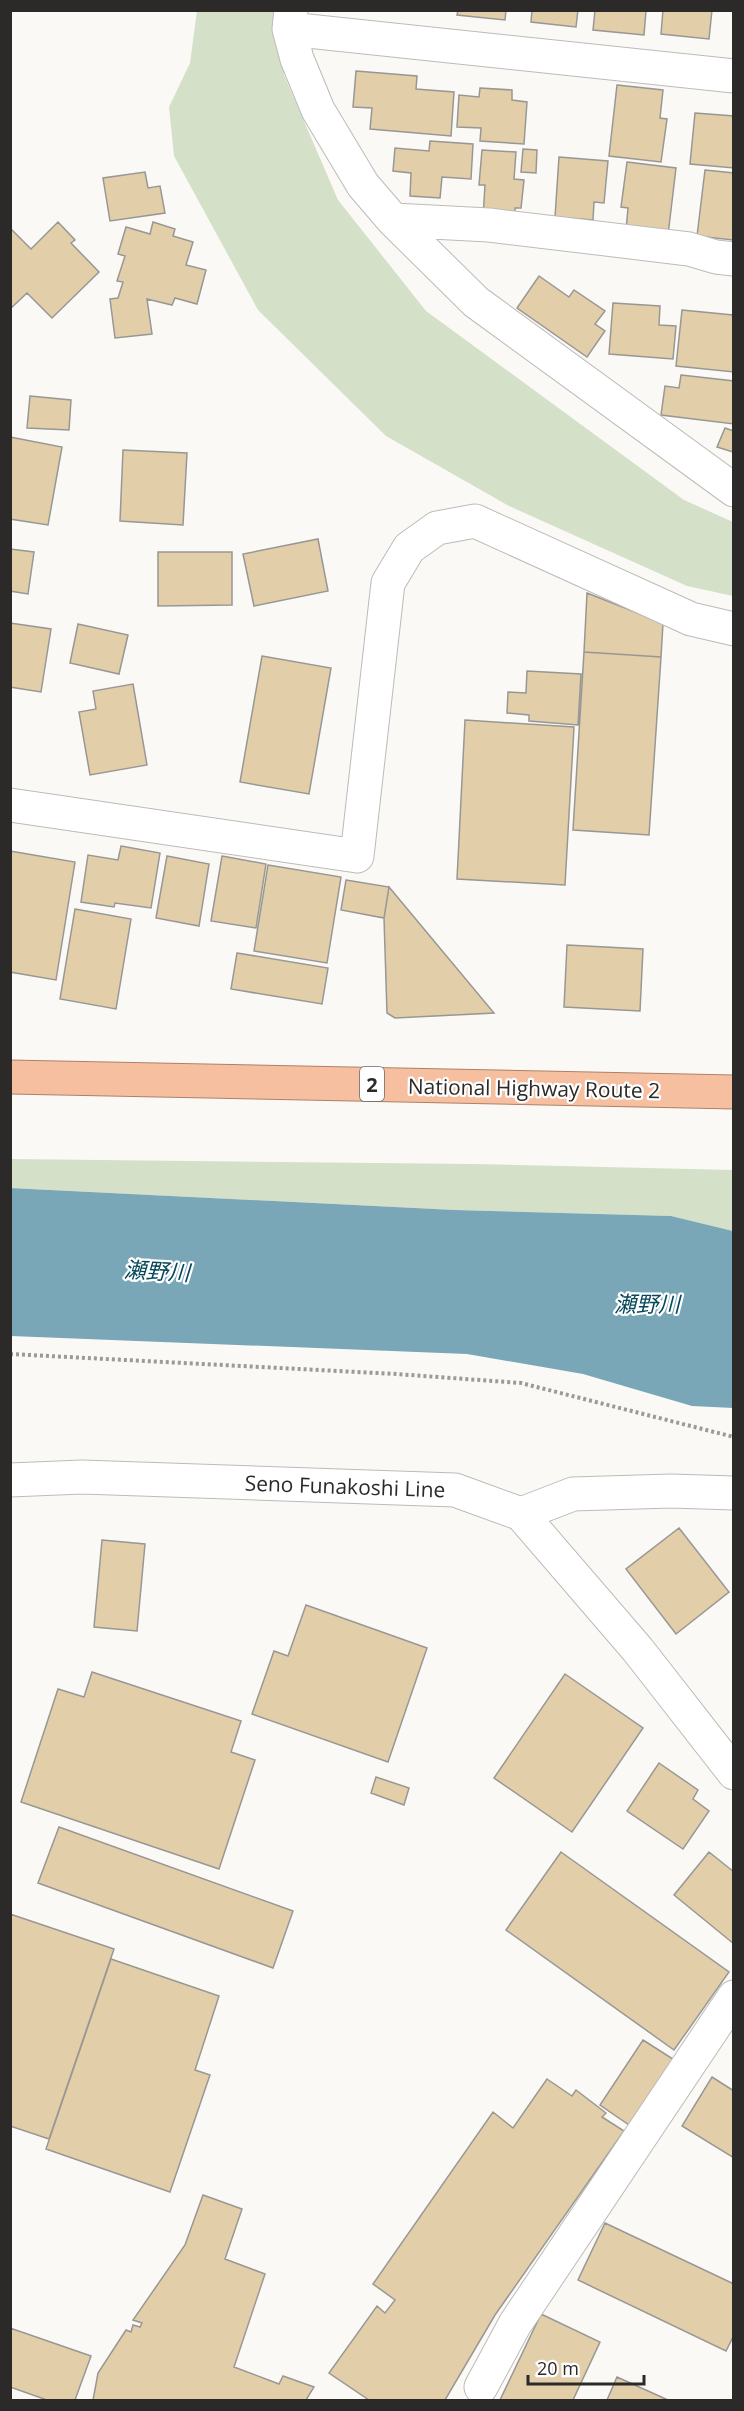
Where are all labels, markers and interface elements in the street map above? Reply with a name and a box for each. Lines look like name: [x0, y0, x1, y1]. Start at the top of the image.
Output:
road number: 2: [360, 1067, 384, 1101]
street label: National Highway Route 2: [408, 1072, 660, 1104]
water label: 瀬野川: [123, 1253, 193, 1287]
water label: 瀬野川: [614, 1288, 682, 1318]
street label: Seno Funakoshi Line: [244, 1469, 446, 1503]
scale bar: [528, 2348, 644, 2386]
text: 20 m: [537, 2356, 579, 2380]

